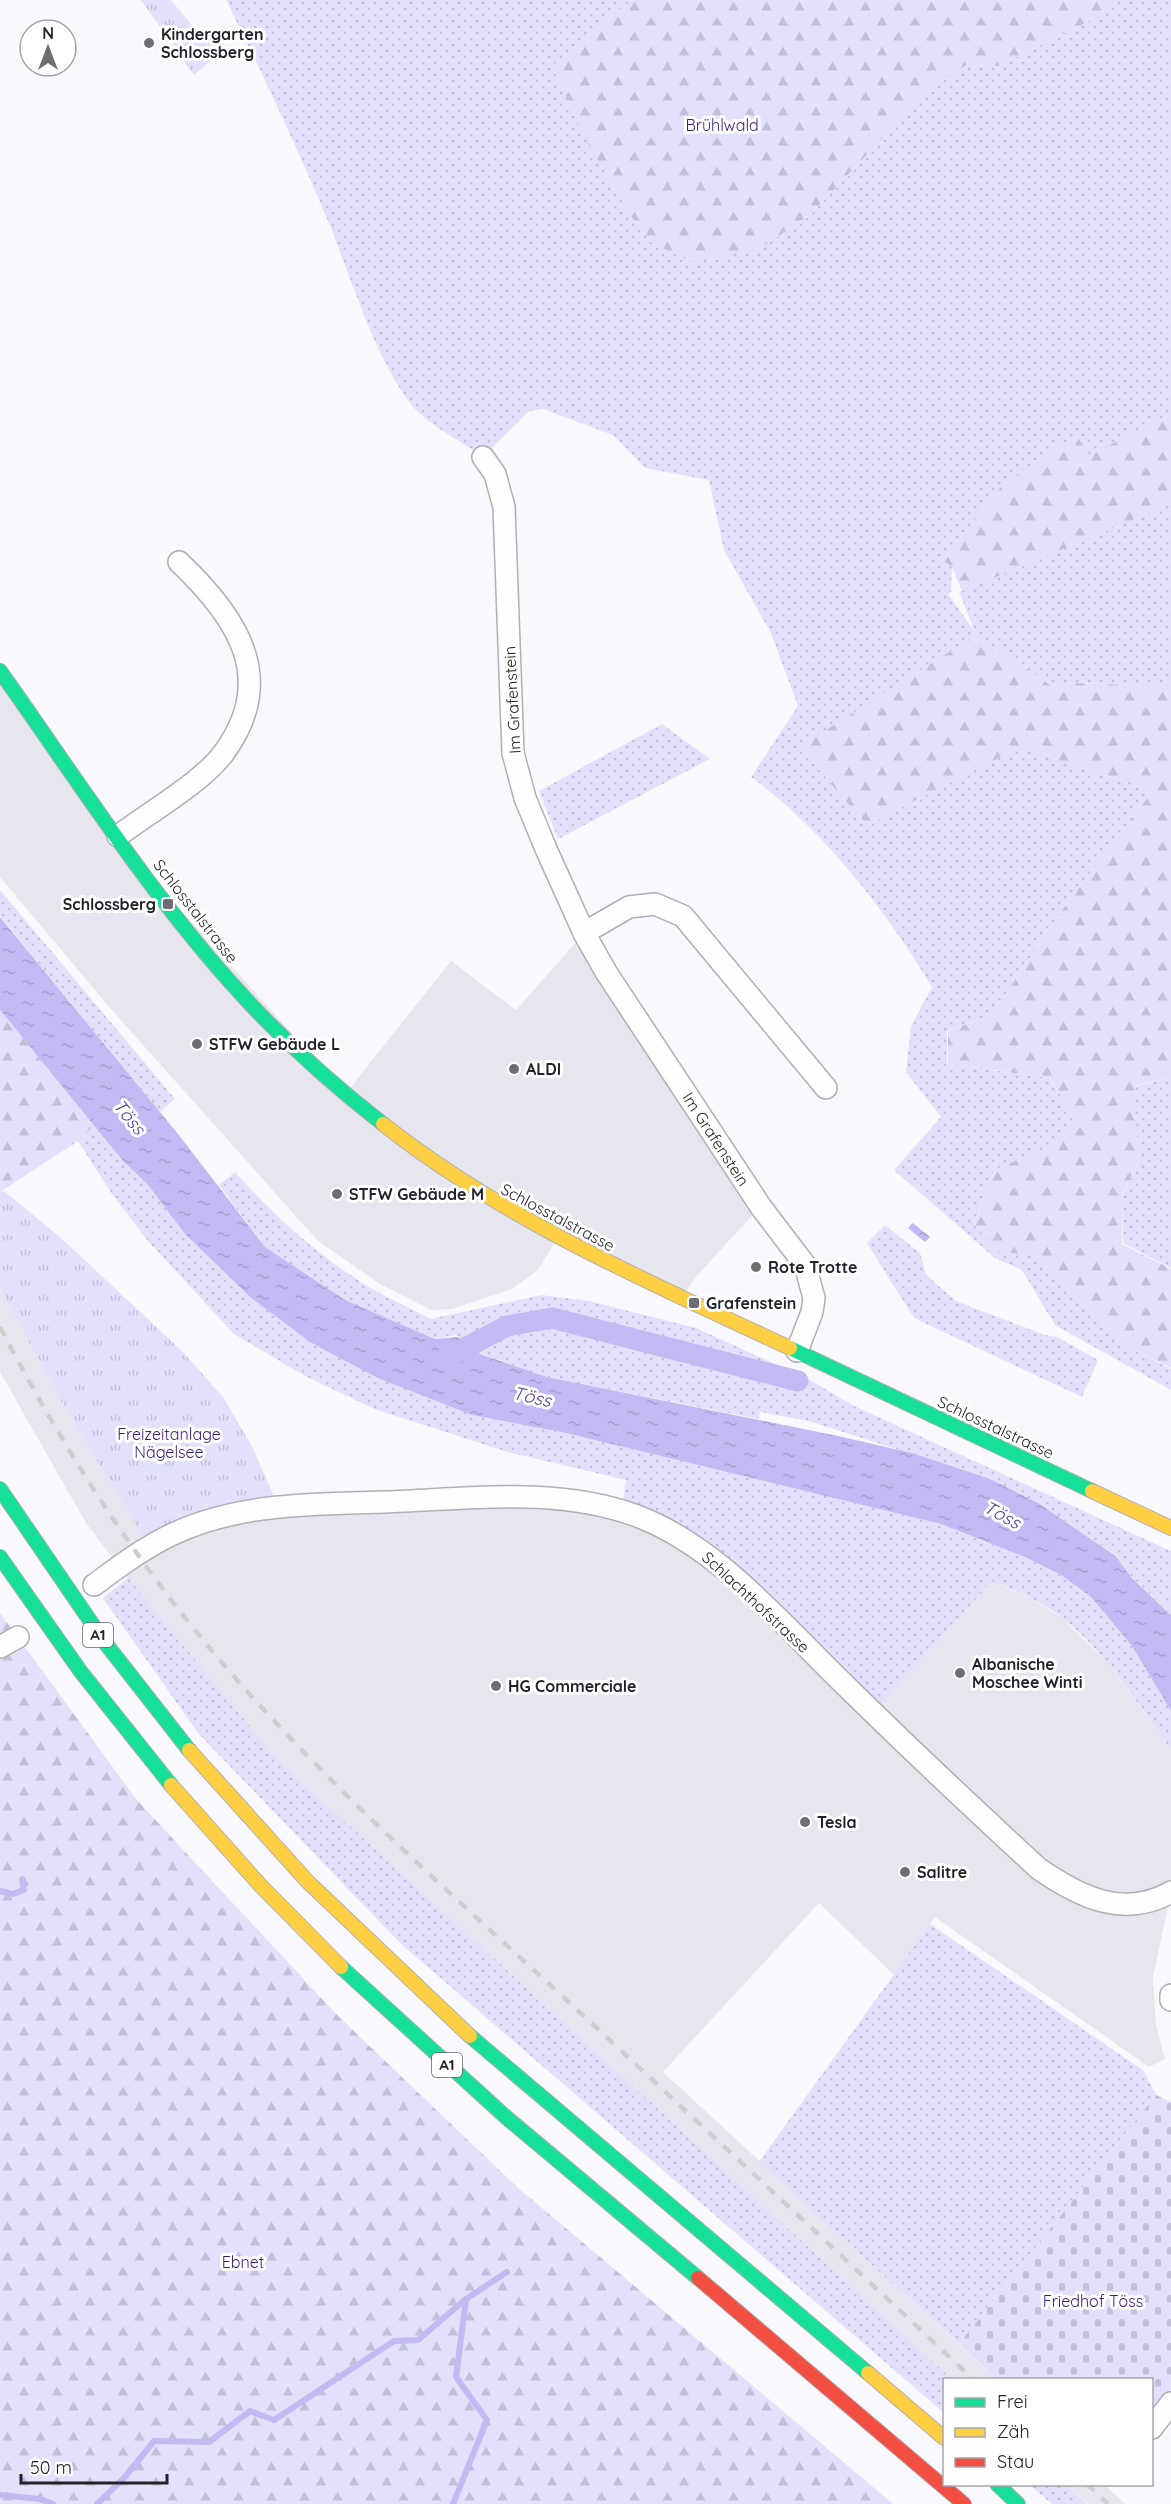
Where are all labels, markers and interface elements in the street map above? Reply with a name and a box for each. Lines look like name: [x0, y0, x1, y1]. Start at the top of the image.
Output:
north arrow: [18, 18, 78, 78]
text: N: [42, 23, 54, 43]
place label: Kindergarten Schlossberg: [161, 24, 264, 62]
marker: Kindergarten Schlossberg: [142, 36, 156, 50]
park label: Brühlwald: [685, 115, 759, 135]
street label: Im Grafenstein: [499, 646, 525, 754]
street label: Schlosstalstrasse: [149, 855, 243, 967]
place label: Schlossberg: [63, 894, 156, 914]
marker: Schlossberg: [161, 897, 175, 911]
place label: STFW Gebäude L: [209, 1034, 340, 1054]
marker: STFW Gebäude L: [190, 1037, 204, 1051]
place label: ALDI: [526, 1059, 561, 1079]
marker: ALDI: [507, 1062, 521, 1076]
street label: Im Grafenstein: [678, 1088, 754, 1190]
water label: Töss: [108, 1094, 151, 1140]
street label: Schlosstalstrasse: [498, 1179, 618, 1255]
place label: STFW Gebäude M: [349, 1184, 484, 1204]
marker: STFW Gebäude M: [330, 1187, 344, 1201]
place label: Rote Trotte: [768, 1257, 857, 1277]
marker: Rote Trotte: [749, 1260, 763, 1274]
place label: Grafenstein: [706, 1293, 796, 1313]
marker: Grafenstein: [687, 1296, 701, 1310]
water label: Töss: [511, 1381, 555, 1412]
street label: Schlosstalstrasse: [935, 1391, 1057, 1463]
park label: Freizeitanlage Nägelsee: [117, 1424, 221, 1462]
water label: Töss: [980, 1495, 1026, 1535]
street label: Schlachthofstrasse: [698, 1547, 814, 1657]
road number: A1: [83, 1623, 113, 1647]
place label: Albanische Moschee Winti: [972, 1654, 1083, 1692]
marker: Albanische Moschee Winti: [953, 1666, 967, 1680]
place label: HG Commerciale: [508, 1676, 636, 1696]
marker: HG Commerciale: [489, 1679, 503, 1693]
place label: Tesla: [817, 1812, 857, 1832]
marker: Tesla: [798, 1815, 812, 1829]
place label: Salitre: [917, 1862, 967, 1882]
marker: Salitre: [898, 1865, 912, 1879]
road number: A1: [432, 2053, 462, 2077]
park label: Ebnet: [222, 2252, 264, 2272]
park label: Friedhof Töss: [1043, 2291, 1143, 2311]
legend: [943, 2378, 1153, 2486]
text: Frei: [997, 2390, 1028, 2413]
text: Zäh: [997, 2420, 1030, 2443]
scale bar: [21, 2447, 166, 2485]
text: Stau: [997, 2450, 1034, 2473]
text: 50 m: [30, 2456, 72, 2479]

